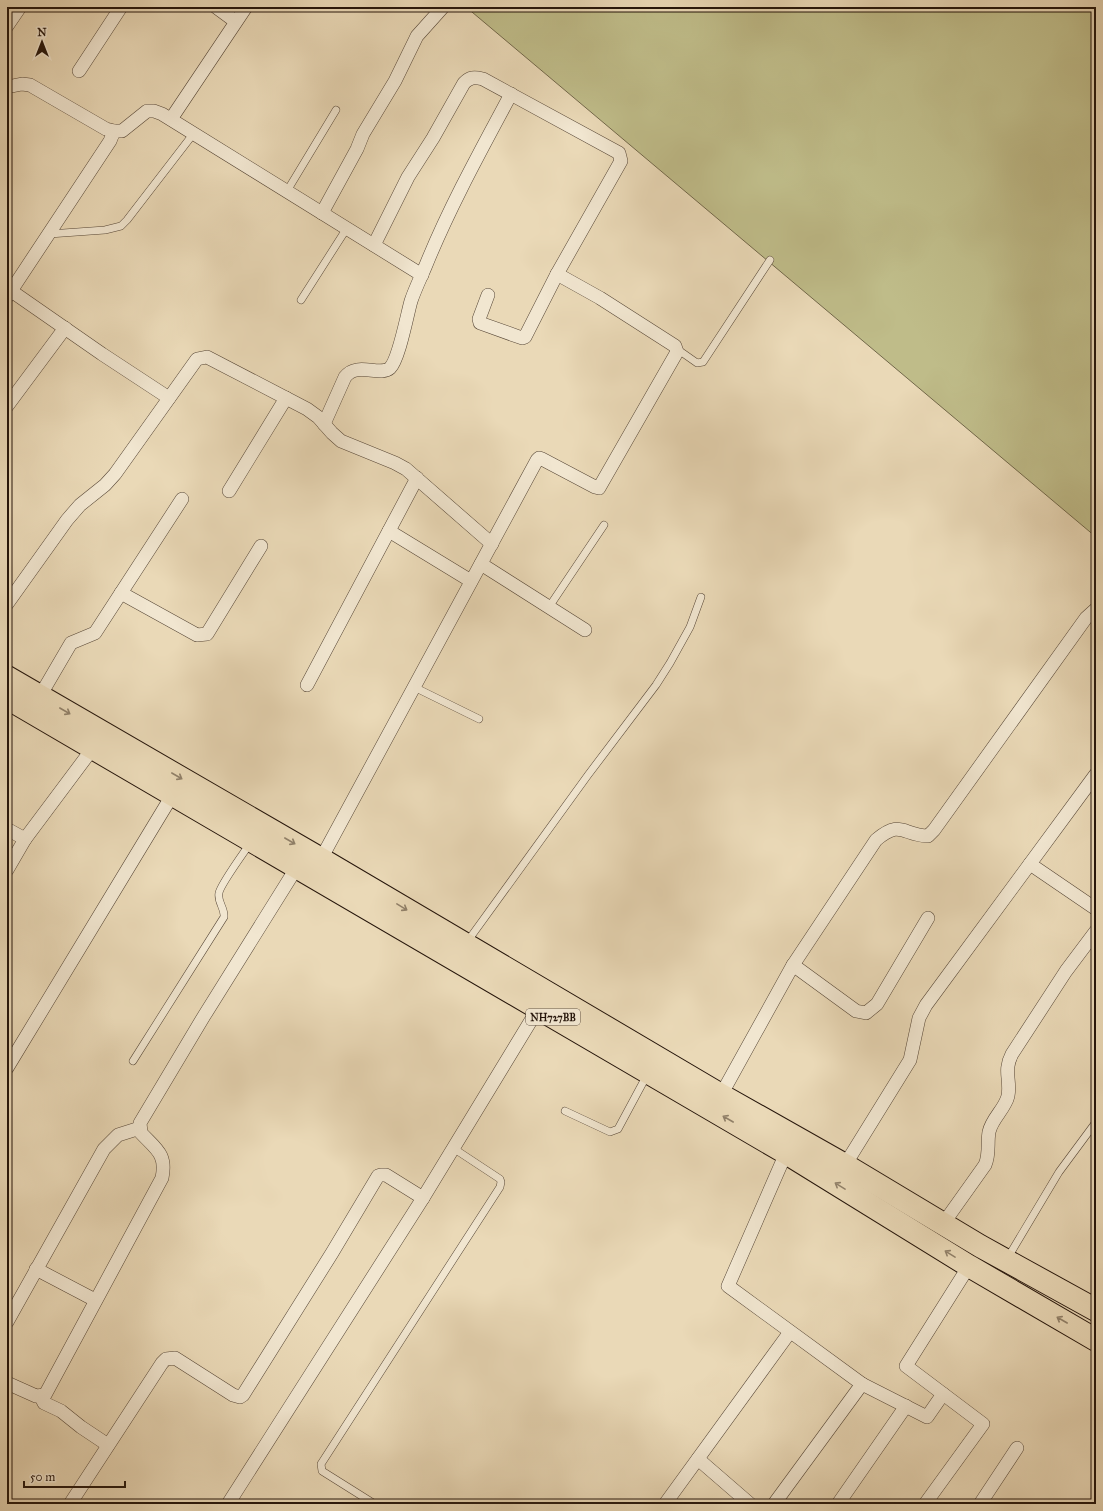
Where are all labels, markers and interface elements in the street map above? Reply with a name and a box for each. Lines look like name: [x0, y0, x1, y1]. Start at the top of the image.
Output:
north arrow: [22, 22, 62, 62]
text: N: [37, 26, 47, 39]
one-way arrow: [59, 707, 71, 715]
one-way arrow: [171, 772, 183, 780]
one-way arrow: [284, 837, 296, 845]
one-way arrow: [396, 903, 408, 911]
road number: NH727BB: [526, 1009, 580, 1025]
one-way arrow: [722, 1115, 734, 1123]
one-way arrow: [835, 1182, 846, 1190]
one-way arrow: [944, 1250, 956, 1258]
one-way arrow: [1056, 1316, 1068, 1324]
scale bar: [24, 1463, 125, 1489]
text: 50 m: [30, 1470, 55, 1484]

